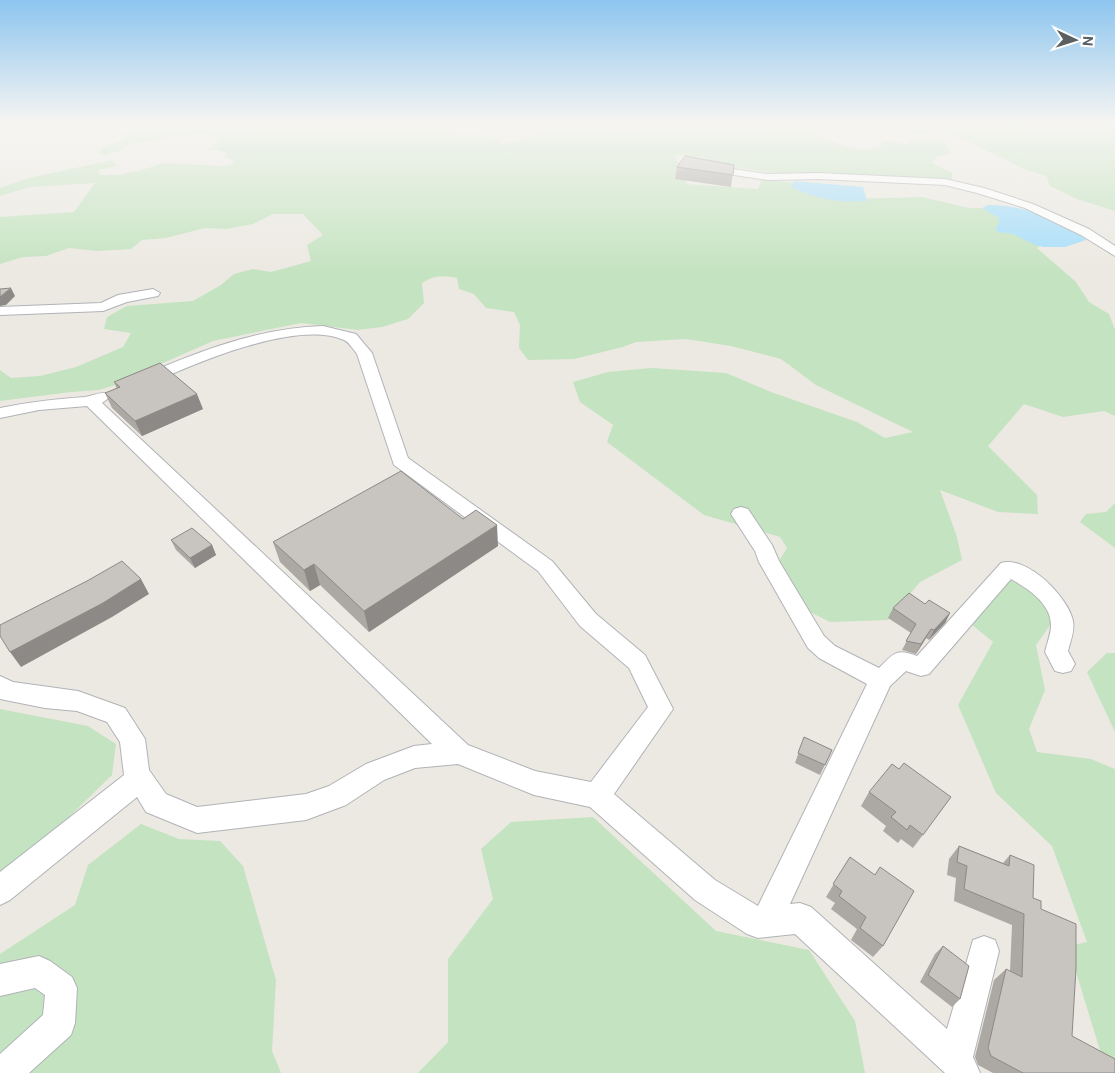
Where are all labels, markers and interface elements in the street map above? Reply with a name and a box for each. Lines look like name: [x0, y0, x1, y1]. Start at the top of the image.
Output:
north arrow: [1050, 15, 1100, 65]
text: N: [1080, 35, 1096, 46]

